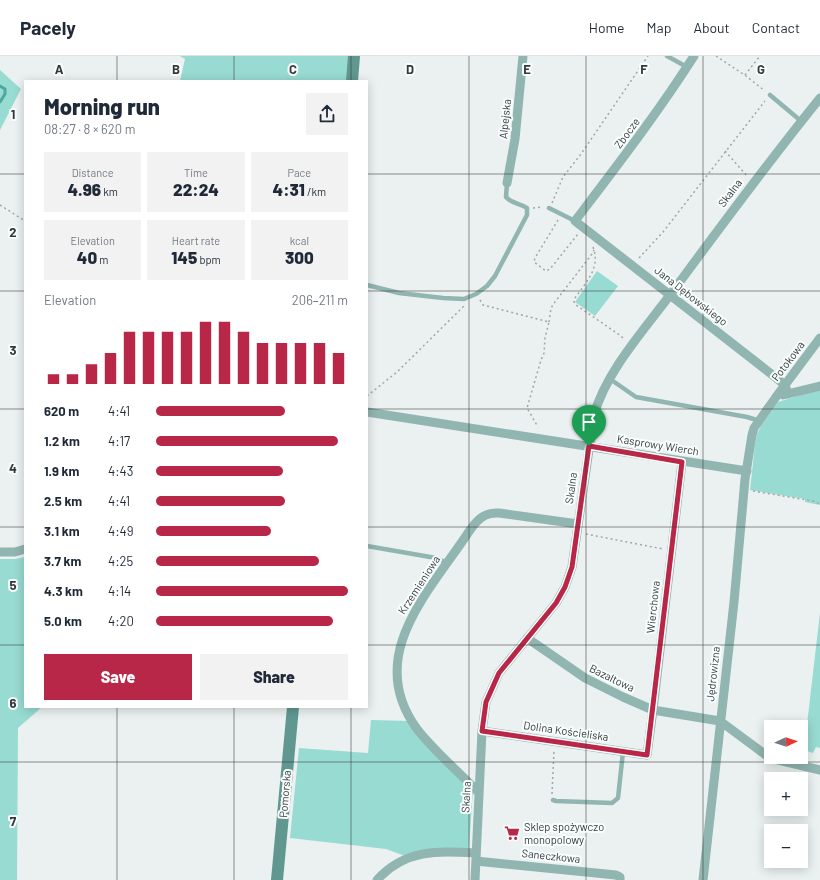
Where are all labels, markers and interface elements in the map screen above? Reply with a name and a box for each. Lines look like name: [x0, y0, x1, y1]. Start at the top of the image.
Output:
text: Pacely: [20, 16, 76, 39]
text: Home: [589, 19, 625, 36]
text: Map: [647, 19, 671, 36]
text: About: [693, 19, 730, 36]
text: Contact: [752, 19, 800, 36]
text: A: [55, 61, 64, 77]
text: B: [172, 61, 180, 77]
text: C: [289, 61, 297, 77]
text: D: [406, 61, 414, 77]
text: E: [523, 61, 531, 77]
text: F: [640, 61, 648, 77]
text: G: [757, 61, 765, 77]
text: Morning run: [44, 93, 160, 119]
button: share: [306, 93, 348, 135]
street label: Alpejska: [496, 98, 513, 140]
text: 1: [11, 106, 15, 122]
street label: Zbocze: [611, 115, 642, 150]
text: 08:27 · 8 × 620 m: [44, 121, 135, 137]
text: Distance: [72, 166, 114, 179]
text: Time: [184, 166, 208, 179]
text: Pace: [288, 166, 311, 179]
street label: Skalna: [715, 176, 744, 209]
text: 4.96: [68, 179, 101, 199]
text: 22:24: [173, 179, 219, 199]
text: 4:31: [273, 179, 305, 199]
text: km: [101, 185, 118, 198]
text: /km: [305, 185, 326, 198]
text: 2: [9, 224, 17, 240]
text: Elevation: [71, 234, 115, 247]
text: Heart rate: [172, 234, 220, 247]
text: kcal: [290, 234, 309, 247]
text: 40: [77, 247, 97, 267]
text: 145: [171, 247, 197, 267]
text: 300: [285, 247, 314, 267]
text: m: [97, 253, 108, 266]
text: bpm: [197, 253, 221, 266]
street label: Jana Dębowskiego: [652, 263, 730, 328]
text: Elevation: [44, 292, 96, 308]
text: 206–211 m: [292, 292, 348, 308]
street label: Potokowa: [768, 338, 807, 383]
text: 3: [9, 342, 17, 358]
text: 620 m: [44, 403, 79, 419]
text: 4:41: [108, 403, 130, 419]
pin: [572, 405, 606, 446]
icon: arrive: [578, 411, 600, 433]
street label: Kasprowy Wierch: [616, 432, 700, 457]
text: 1.2 km: [44, 433, 80, 449]
text: 4:17: [108, 433, 130, 449]
text: 4: [9, 460, 17, 476]
text: 1.9 km: [44, 463, 79, 479]
text: 4:43: [108, 463, 133, 479]
street label: Skalna: [562, 471, 579, 504]
text: 2.5 km: [44, 493, 82, 509]
text: 4:41: [108, 493, 130, 509]
text: 3.1 km: [44, 523, 80, 539]
text: 4:49: [108, 523, 134, 539]
text: 3.7 km: [44, 553, 81, 569]
text: 4:25: [108, 553, 133, 569]
street label: Krzemieniowa: [395, 553, 442, 616]
text: 5: [9, 577, 17, 593]
street label: Wierchowa: [643, 580, 662, 634]
text: 4.3 km: [44, 583, 83, 599]
text: 4:14: [108, 583, 131, 599]
text: 5.0 km: [44, 613, 82, 629]
text: 4:20: [108, 613, 134, 629]
street label: Jędrowizna: [703, 646, 722, 702]
button: Save: [44, 654, 192, 700]
button: Share: [200, 654, 348, 700]
street label: Bazaltowa: [588, 661, 637, 694]
text: 6: [10, 695, 17, 711]
street label: Dolina Kościeliska: [523, 718, 609, 743]
north arrow: [764, 720, 808, 764]
map controls: [764, 720, 808, 868]
street label: Pomorska: [276, 770, 293, 818]
button: +: [764, 772, 808, 816]
street label: Skalna: [458, 781, 473, 813]
text: 7: [10, 813, 17, 829]
place label: Sklep spożywczo monopolowy: [524, 820, 604, 846]
supermarket icon: Sklep spożywczo monopolowy: [503, 824, 521, 842]
button: −: [764, 824, 808, 868]
street label: Saneczkowa: [521, 846, 581, 865]

